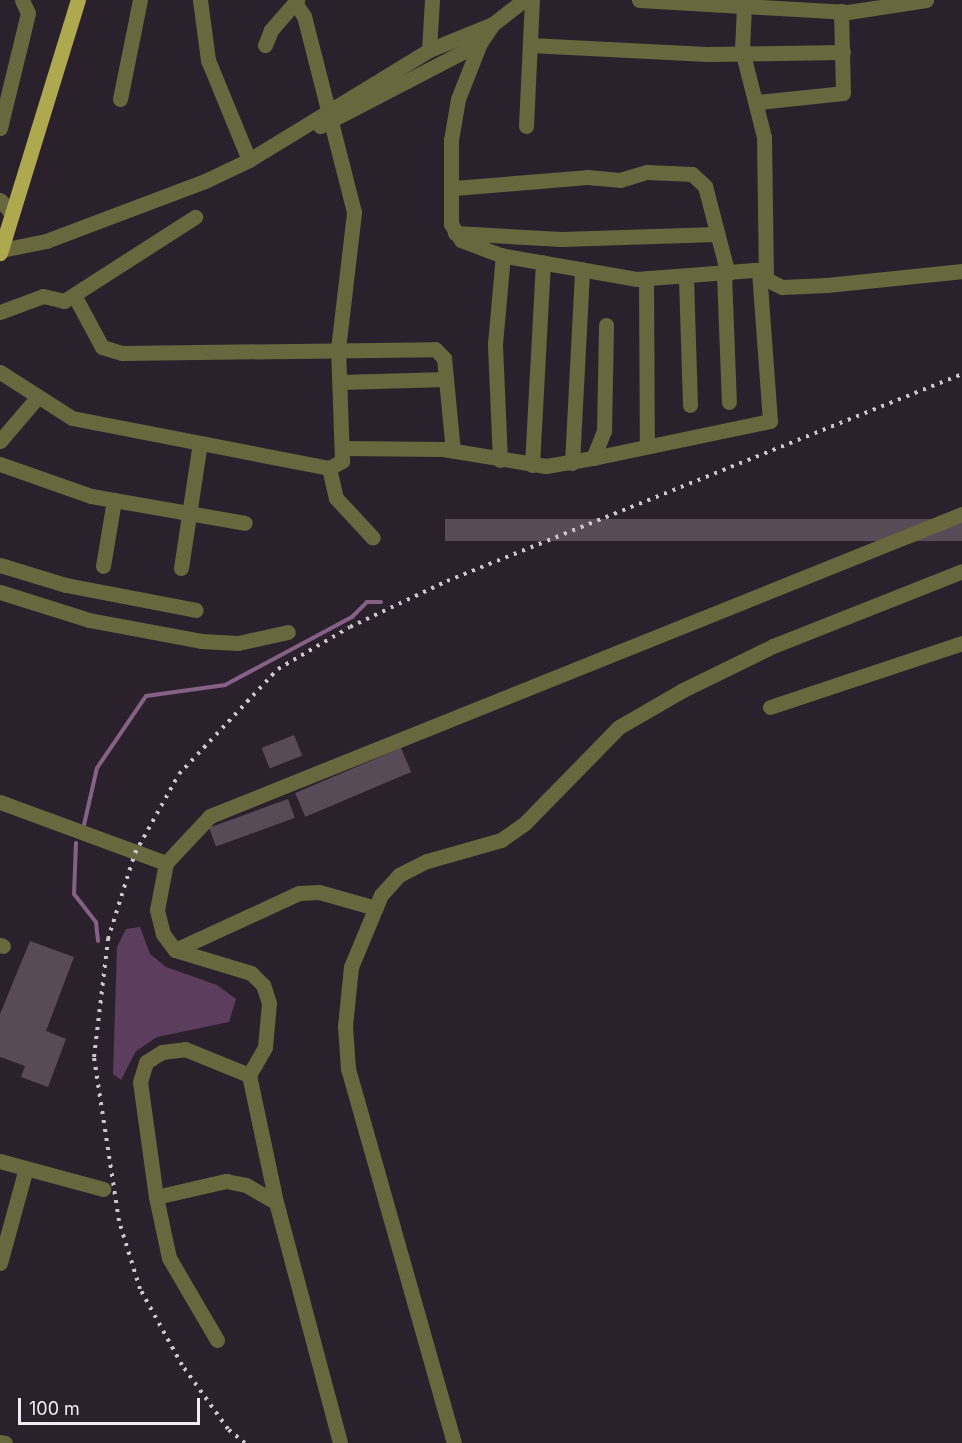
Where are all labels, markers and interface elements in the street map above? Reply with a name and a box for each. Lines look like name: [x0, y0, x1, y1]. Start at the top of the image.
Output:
scale bar: [21, 1386, 202, 1424]
text: 100 m: [29, 1398, 80, 1419]

